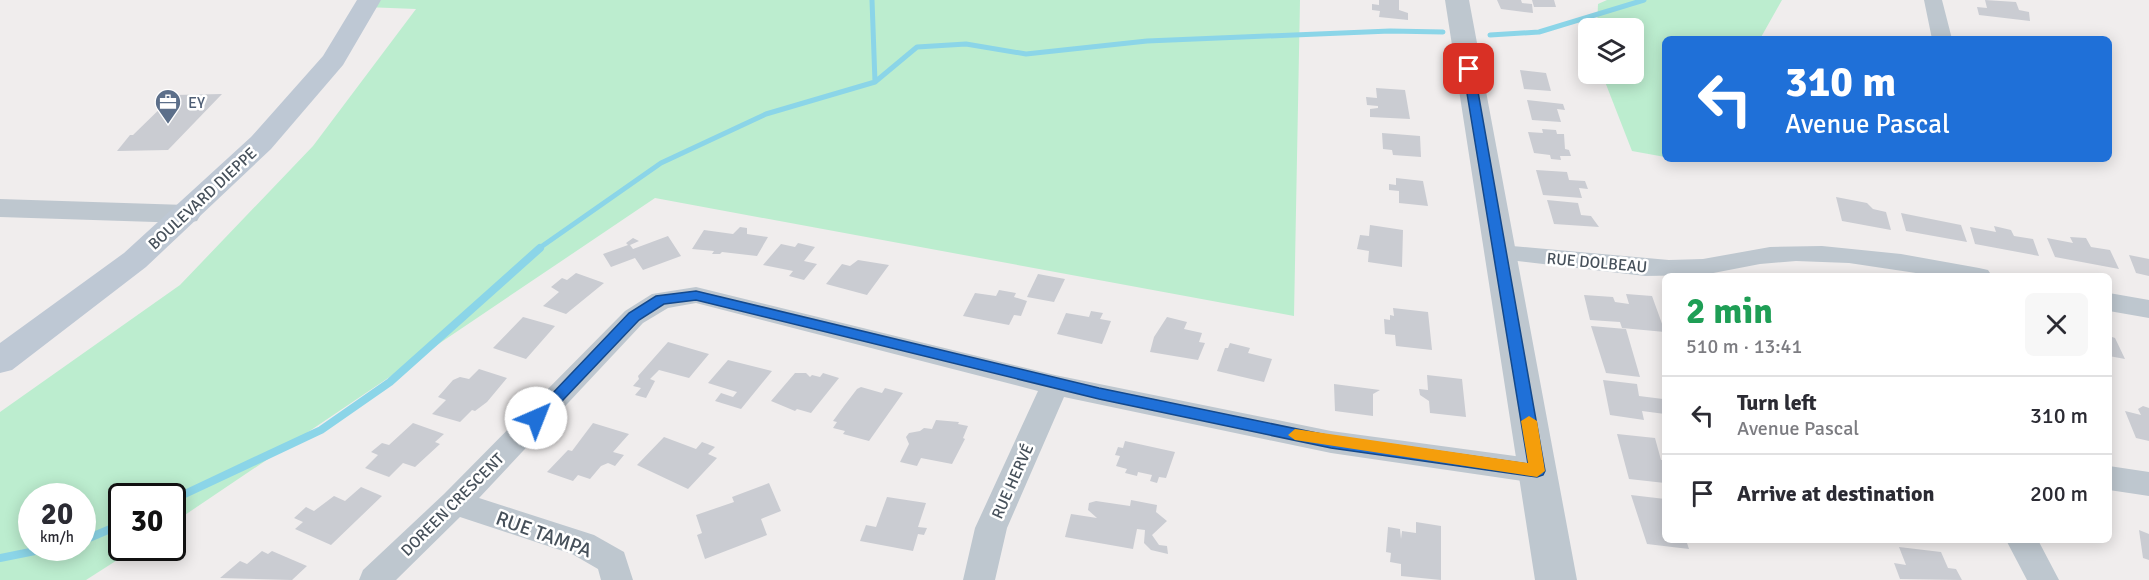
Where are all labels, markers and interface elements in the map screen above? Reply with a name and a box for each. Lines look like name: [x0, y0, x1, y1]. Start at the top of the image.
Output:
map controls: [1578, 18, 1644, 84]
button: layers: [1578, 18, 1644, 84]
pin: [1443, 43, 1494, 94]
icon: arrive: [1452, 52, 1485, 85]
text: 310 m: [1785, 57, 1896, 108]
icon: left: [1686, 60, 1764, 138]
office icon: EY: [153, 87, 183, 125]
place label: EY: [188, 93, 205, 113]
text: Avenue Pascal: [1785, 108, 1950, 141]
street label: BOULEVARD DIEPPE: [144, 143, 261, 254]
street label: RUE DOLBEAU: [1546, 249, 1648, 277]
text: 2 min: [1686, 289, 1773, 334]
button: close: [2025, 293, 2088, 356]
text: 510 m · 13:41: [1686, 334, 1802, 359]
position arrow: [504, 386, 568, 450]
text: Turn left: [1737, 389, 1817, 416]
icon: left: [1686, 399, 1719, 432]
text: 310 m: [2030, 402, 2088, 429]
text: Avenue Pascal: [1737, 416, 1859, 441]
street label: RUE HERVÉ: [987, 441, 1038, 522]
street label: DOREEN CRESCENT: [397, 449, 509, 560]
icon: arrive: [1686, 477, 1719, 510]
text: Arrive at destination: [1737, 480, 1934, 507]
text: 200 m: [2030, 480, 2088, 507]
speed limit sign: 30: [108, 483, 186, 561]
text: 20: [41, 496, 73, 533]
street label: RUE TAMPA: [492, 506, 595, 563]
text: km/h: [40, 528, 74, 546]

